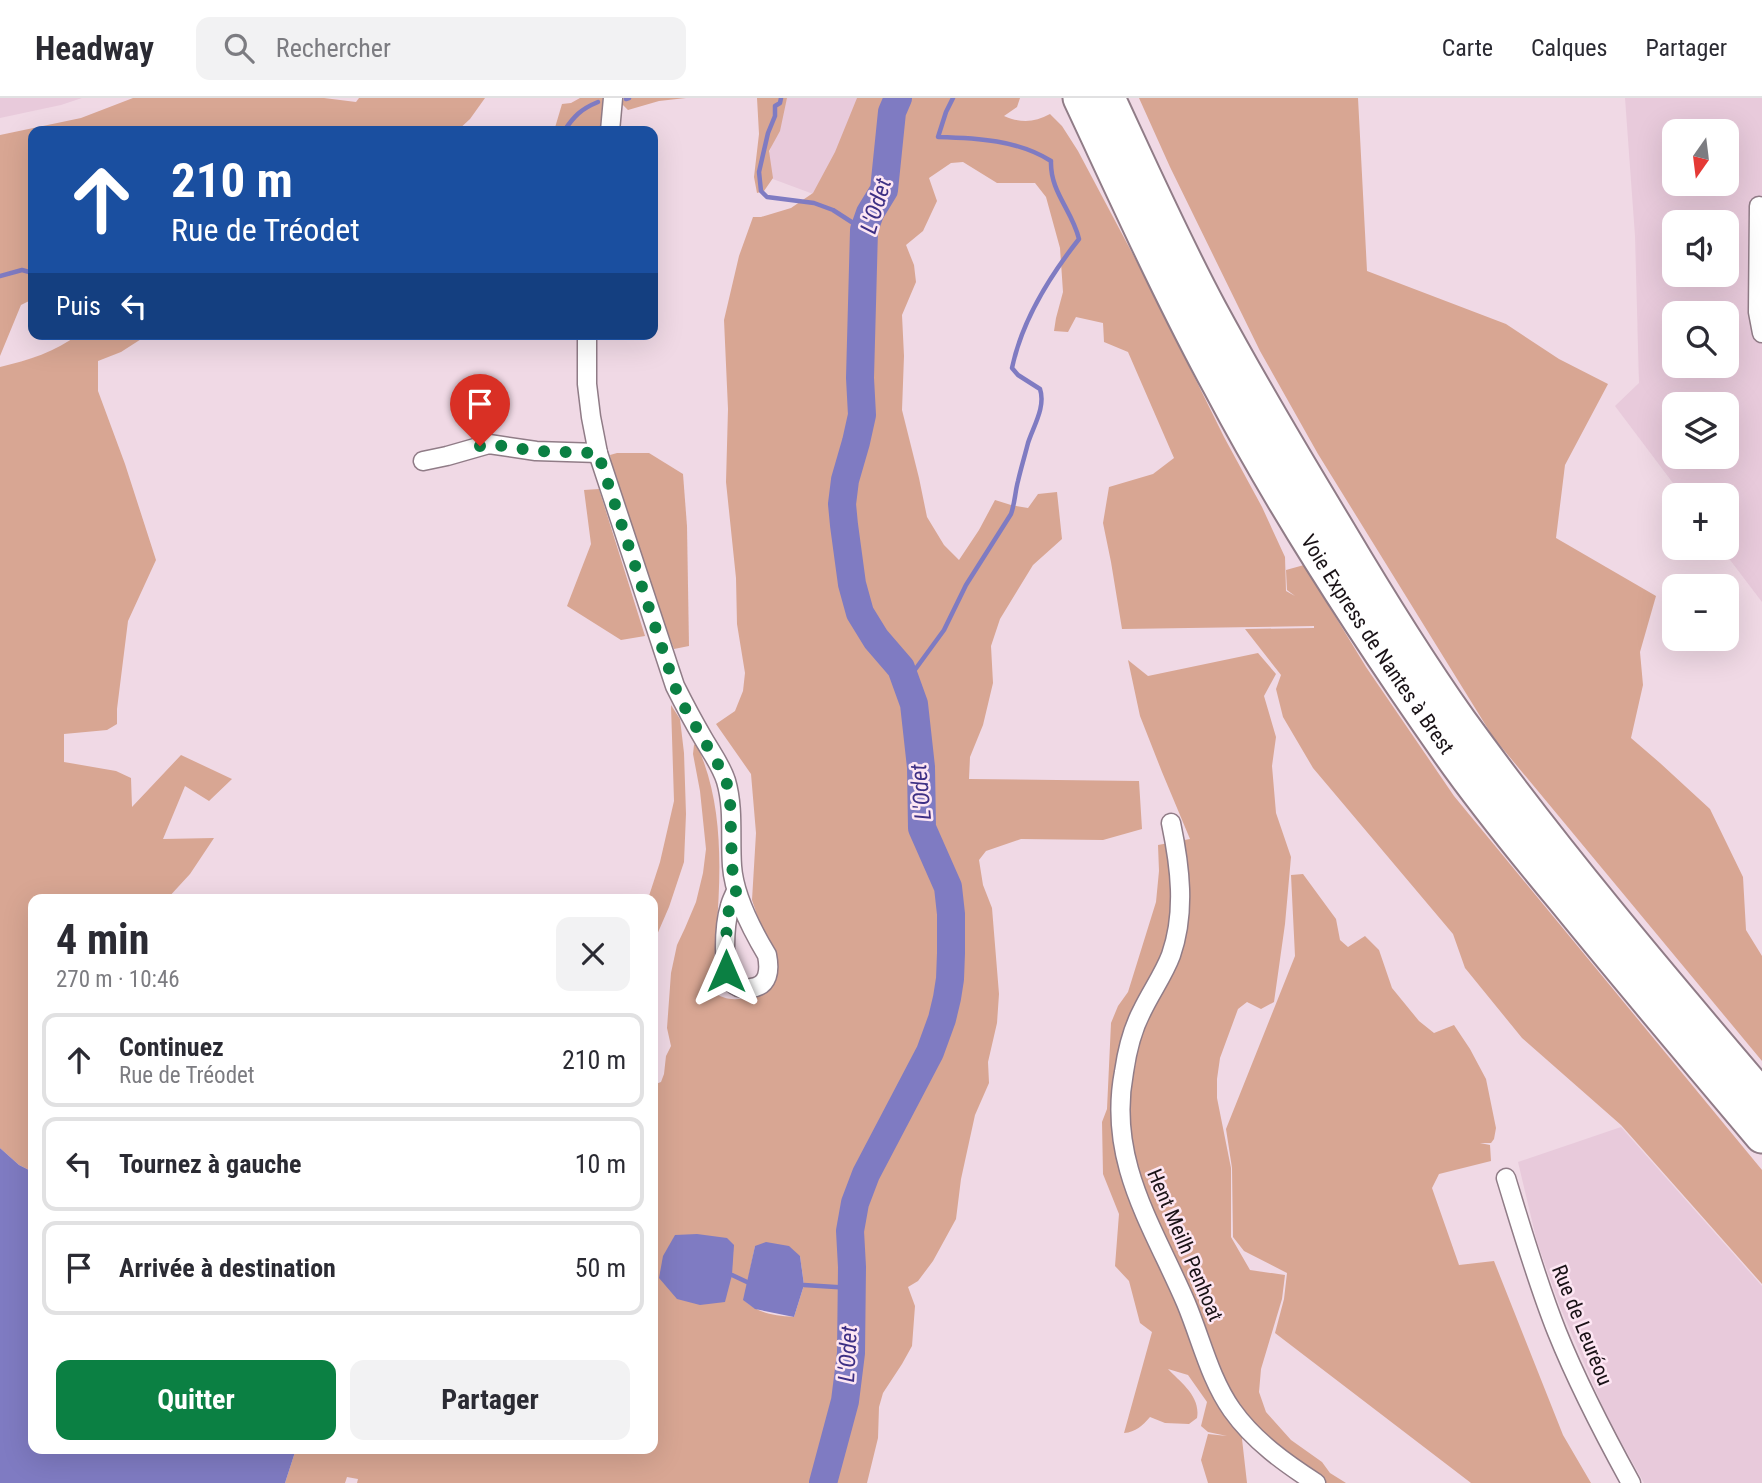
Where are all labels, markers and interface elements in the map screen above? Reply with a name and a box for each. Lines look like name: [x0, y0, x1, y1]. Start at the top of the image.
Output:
search box: [196, 17, 686, 80]
text: Headway: [35, 29, 154, 68]
icon: search: [220, 29, 258, 67]
text: Rechercher: [276, 33, 391, 63]
text: Carte: [1442, 34, 1493, 62]
text: Calques: [1531, 34, 1607, 62]
text: Partager: [1645, 34, 1727, 62]
north arrow: [1662, 119, 1740, 196]
map controls: [1662, 119, 1739, 651]
text: 210 m: [171, 152, 293, 209]
icon: ahead: [56, 154, 147, 245]
water label: L'Odet: [855, 175, 897, 237]
button: sound: [1662, 210, 1739, 287]
text: Rue de Tréodet: [171, 211, 360, 249]
icon: left: [115, 287, 153, 325]
text: Puis: [56, 291, 101, 321]
button: search: [1662, 301, 1739, 378]
pin: [450, 374, 510, 446]
icon: arrive: [461, 385, 499, 423]
button: layers: [1662, 392, 1739, 469]
button: +: [1662, 483, 1739, 560]
street label: Voie Express de Nantes à Brest: [1296, 530, 1459, 759]
button: −: [1662, 574, 1739, 651]
water label: L'Odet: [905, 763, 937, 821]
text: 4 min: [56, 915, 149, 964]
button: close: [556, 917, 630, 991]
position arrow: [689, 934, 763, 1008]
text: 270 m · 10:46: [56, 966, 180, 993]
text: Continuez: [119, 1032, 224, 1062]
icon: ahead: [60, 1041, 98, 1079]
text: 210 m: [562, 1045, 626, 1075]
text: Rue de Tréodet: [119, 1062, 255, 1089]
icon: left: [60, 1145, 98, 1183]
text: Tournez à gauche: [119, 1149, 301, 1179]
text: 10 m: [575, 1149, 626, 1179]
street label: Hent Meilh Penhoat: [1142, 1165, 1228, 1325]
icon: arrive: [60, 1249, 98, 1287]
text: Arrivée à destination: [119, 1253, 336, 1283]
text: 50 m: [575, 1253, 626, 1283]
street label: Rue de Leuréou: [1547, 1261, 1617, 1389]
water label: L'Odet: [833, 1325, 863, 1383]
button: Quitter: [56, 1360, 336, 1440]
button: Partager: [350, 1360, 630, 1440]

